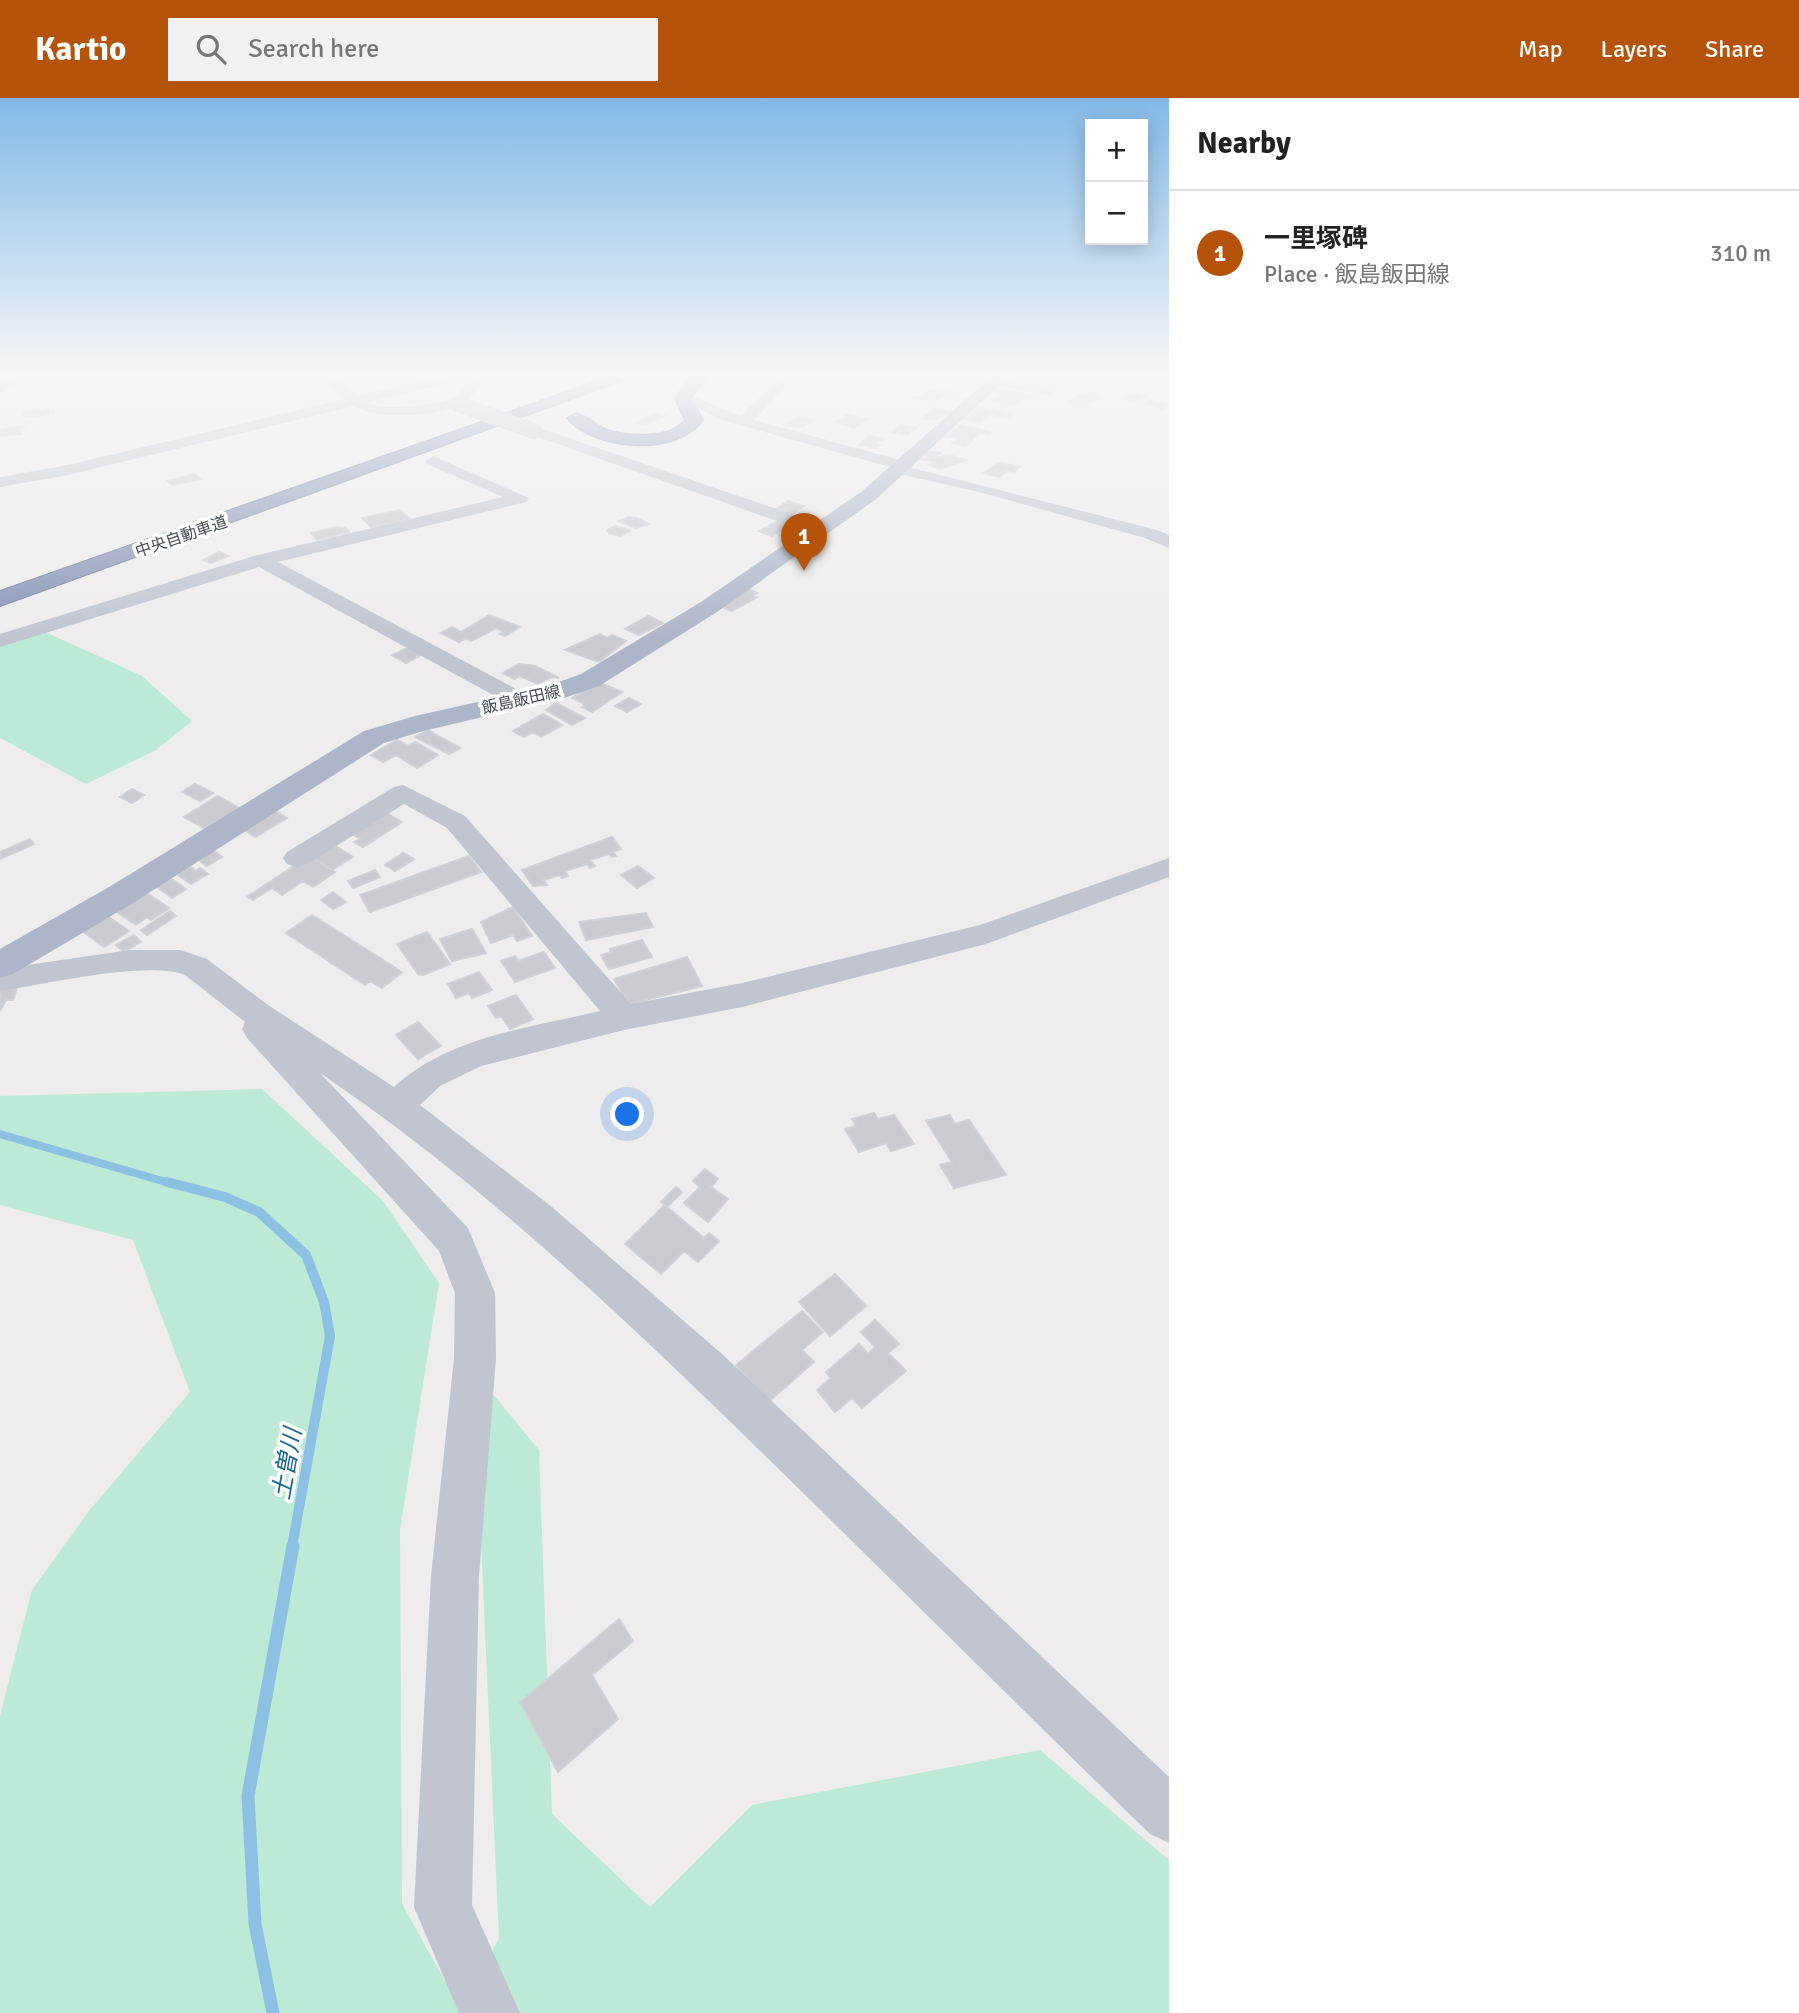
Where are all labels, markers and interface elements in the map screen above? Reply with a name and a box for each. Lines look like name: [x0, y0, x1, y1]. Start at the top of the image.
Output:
search box: [168, 18, 658, 81]
text: Kartio: [35, 29, 126, 70]
icon: search: [192, 30, 230, 68]
text: Search here: [248, 33, 379, 65]
text: Map: [1518, 34, 1563, 64]
text: Layers: [1601, 34, 1667, 64]
text: Share: [1705, 34, 1764, 64]
map controls: [1085, 119, 1148, 245]
button: +: [1085, 119, 1148, 182]
text: Nearby: [1197, 125, 1291, 162]
button: −: [1085, 182, 1148, 245]
text: 一里塚碑: [1264, 223, 1368, 255]
text: 1: [1214, 239, 1226, 268]
text: 310 m: [1710, 239, 1771, 268]
text: Place · 飯島飯田線: [1264, 260, 1450, 289]
street label: 中央自動車道: [133, 512, 230, 562]
pin: 1: [781, 513, 827, 571]
street label: 飯島飯田線: [480, 681, 562, 719]
your location: [610, 1097, 644, 1131]
water label: 土曽川: [266, 1423, 309, 1502]

